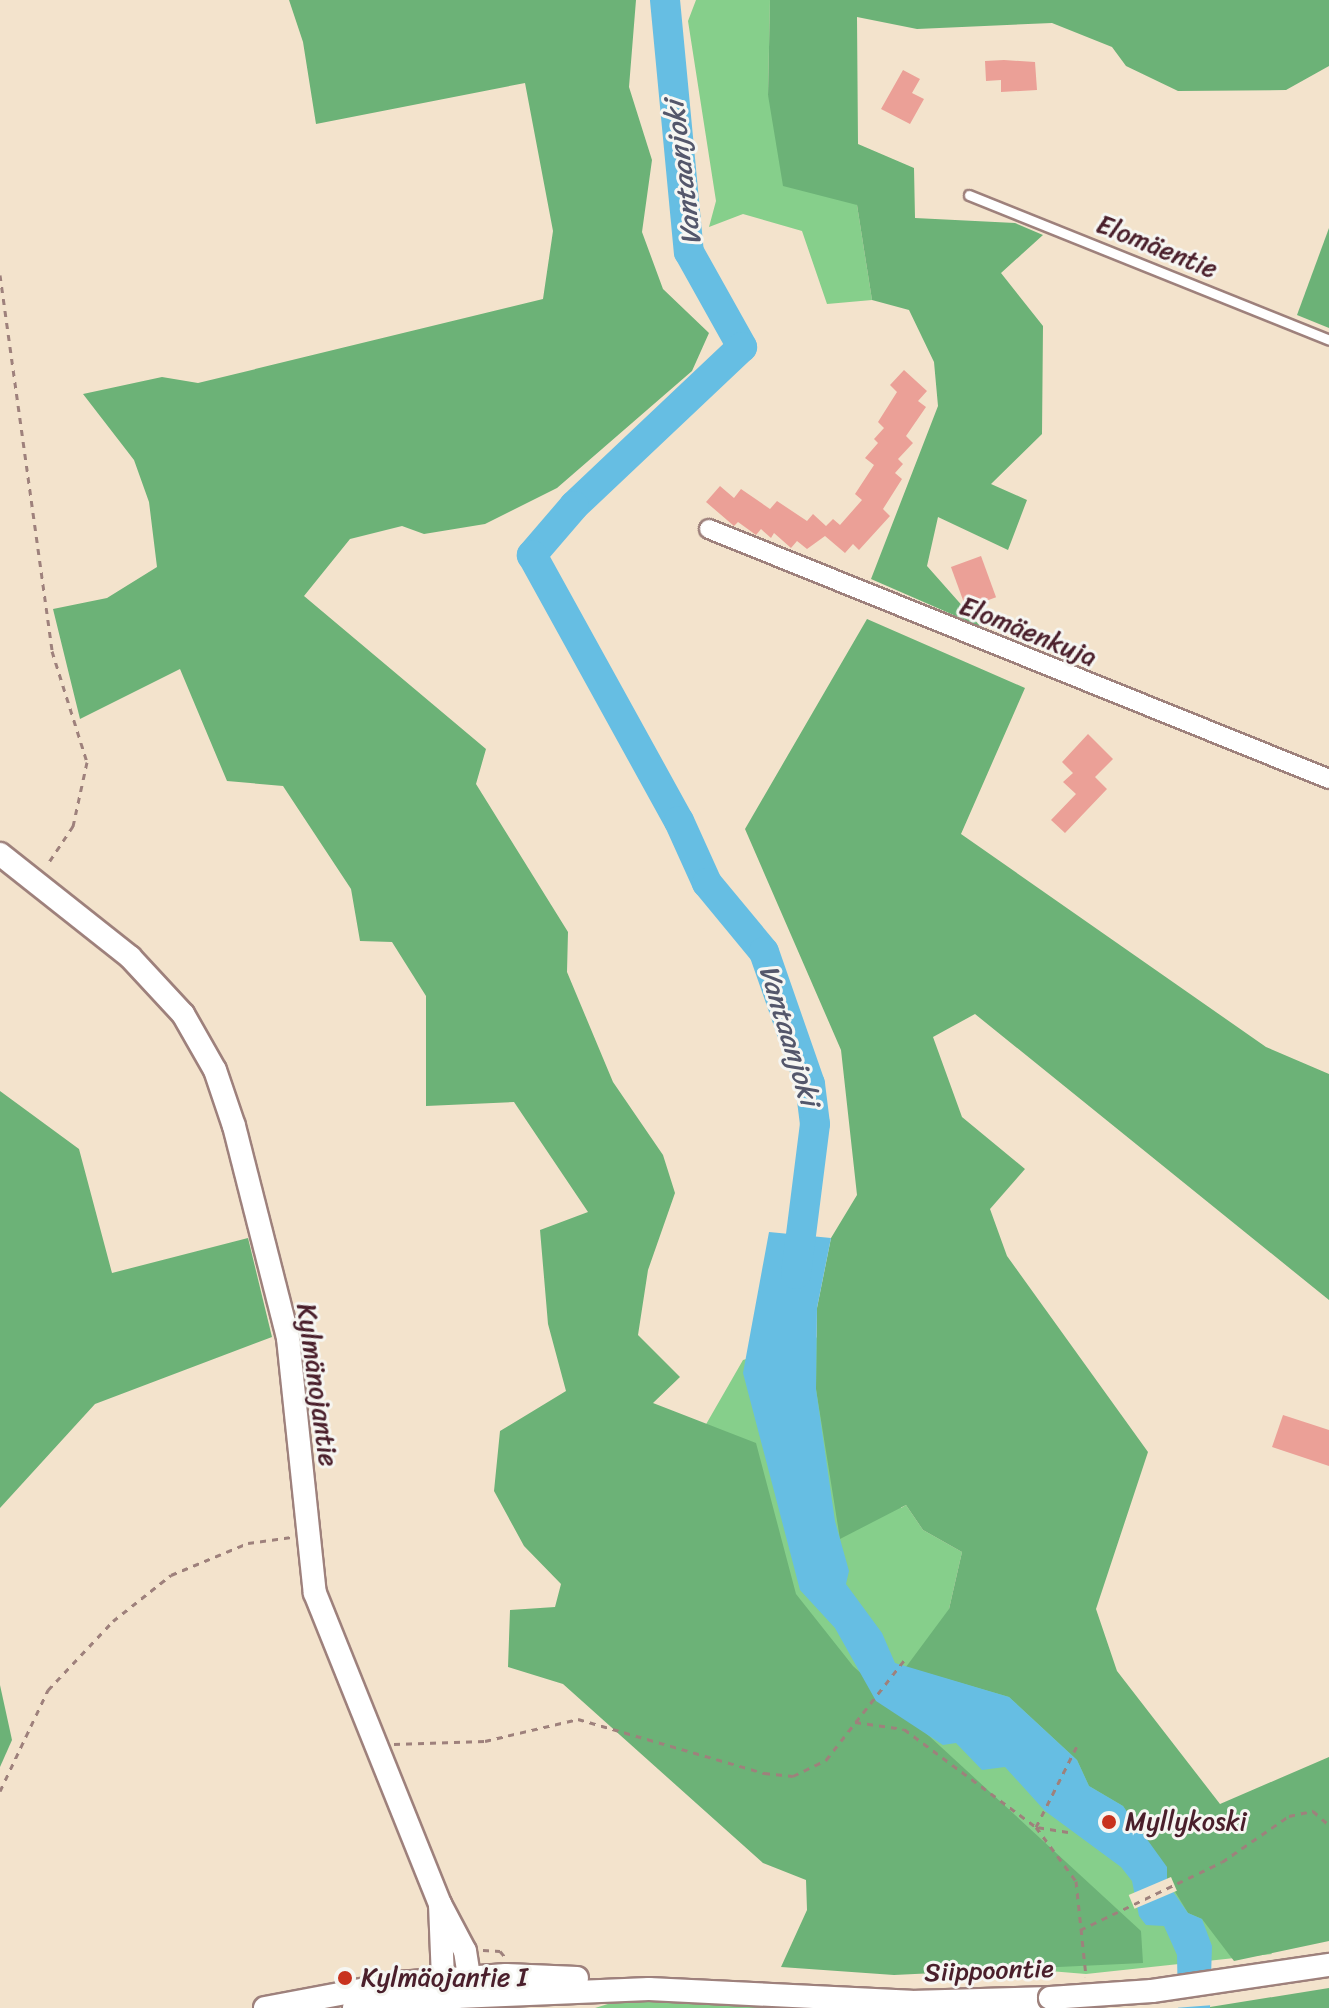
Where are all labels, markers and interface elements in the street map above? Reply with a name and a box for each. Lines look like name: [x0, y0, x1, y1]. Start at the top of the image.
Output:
water label: Vantaanjoki: [657, 99, 709, 247]
street label: Elomäentie: [1092, 209, 1222, 285]
street label: Elomäenkuja: [955, 590, 1101, 674]
water label: Vantaanjoki: [752, 961, 826, 1109]
street label: Kylmänojantie: [290, 1301, 344, 1469]
place label: Myllykoski: [1125, 1806, 1247, 1838]
marker: Myllykoski: [1100, 1813, 1118, 1831]
street label: Siippoontie: [924, 1953, 1054, 1989]
place label: Kylmäojantie I: [361, 1962, 528, 1994]
marker: Kylmäojantie I: [336, 1969, 354, 1987]

